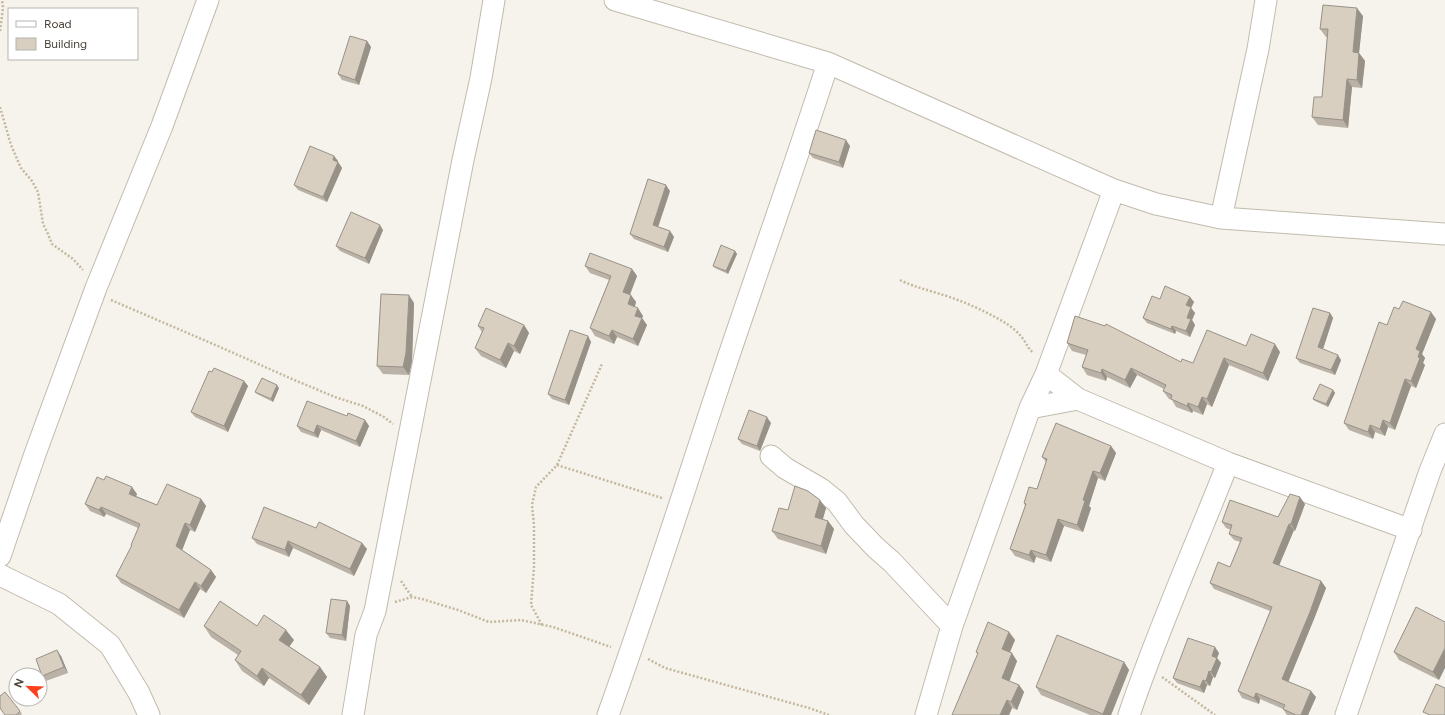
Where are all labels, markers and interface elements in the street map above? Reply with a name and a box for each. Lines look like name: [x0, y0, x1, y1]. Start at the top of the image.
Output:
legend: [8, 8, 138, 60]
text: Road: [44, 17, 72, 31]
text: Building: [44, 37, 87, 51]
north arrow: [8, 667, 48, 707]
text: N: [12, 677, 27, 690]

